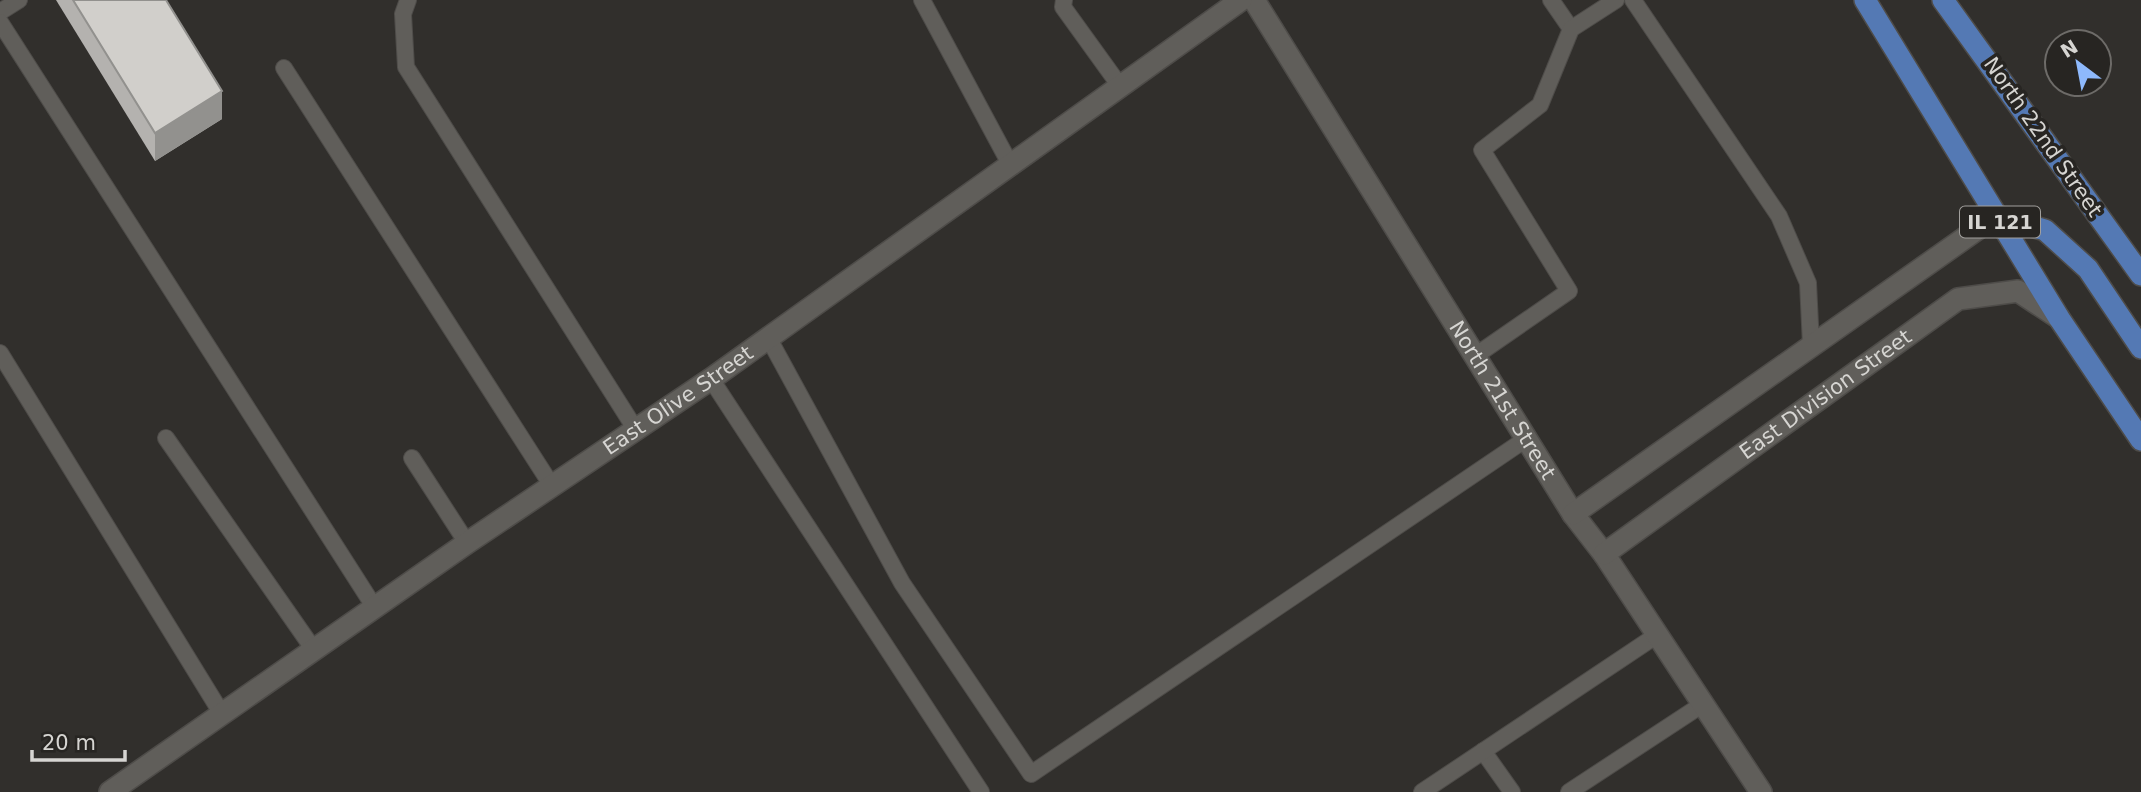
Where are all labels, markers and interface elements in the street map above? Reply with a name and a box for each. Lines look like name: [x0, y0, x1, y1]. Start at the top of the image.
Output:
north arrow: [2043, 28, 2113, 98]
text: N: [2056, 35, 2082, 62]
street label: North 22nd Street: [1979, 53, 2107, 221]
road number: IL 121: [1960, 206, 2040, 238]
street label: North 21st Street: [1444, 317, 1561, 484]
street label: East Division Street: [1735, 325, 1916, 464]
street label: East Olive Street: [599, 341, 758, 460]
scale bar: [32, 718, 124, 762]
text: 20 m: [42, 731, 96, 755]

